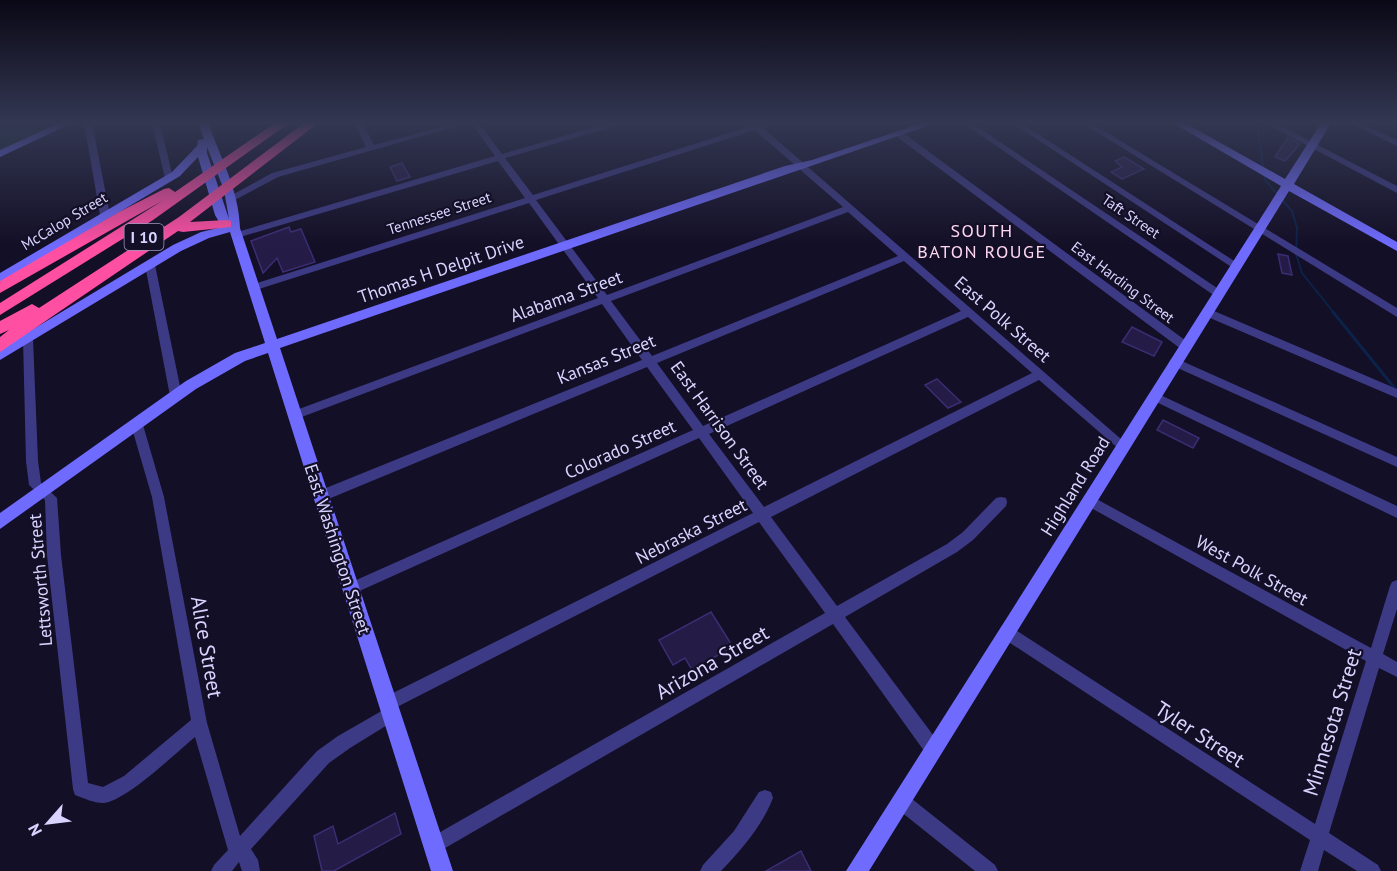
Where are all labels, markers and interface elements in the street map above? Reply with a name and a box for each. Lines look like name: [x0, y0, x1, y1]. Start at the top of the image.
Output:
street label: Tennessee Street: [385, 187, 493, 239]
street label: McCalop Street: [17, 188, 111, 254]
street label: Taft Street: [1098, 190, 1164, 242]
district label: SOUTH BATON ROUGE: [917, 219, 1047, 263]
road number: I 10: [124, 224, 164, 250]
street label: Thomas H Delpit Drive: [355, 230, 527, 308]
street label: East Harding Street: [1068, 237, 1178, 327]
street label: Alabama Street: [507, 265, 625, 327]
street label: East Polk Street: [950, 271, 1056, 367]
street label: Kansas Street: [553, 329, 659, 389]
street label: East Harrison Street: [666, 356, 774, 494]
street label: Colorado Street: [561, 414, 679, 484]
street label: Highland Road: [1035, 432, 1115, 540]
street label: East Washington Street: [300, 461, 376, 637]
street label: Nebraska Street: [631, 493, 751, 569]
street label: Lettsworth Street: [23, 513, 57, 647]
street label: West Polk Street: [1192, 530, 1312, 610]
street label: Alice Street: [185, 594, 229, 700]
street label: Arizona Street: [650, 619, 774, 705]
street label: Minnesota Street: [1297, 645, 1367, 799]
street label: Tyler Street: [1150, 695, 1250, 773]
north arrow: [18, 793, 78, 853]
text: N: [23, 821, 46, 839]

